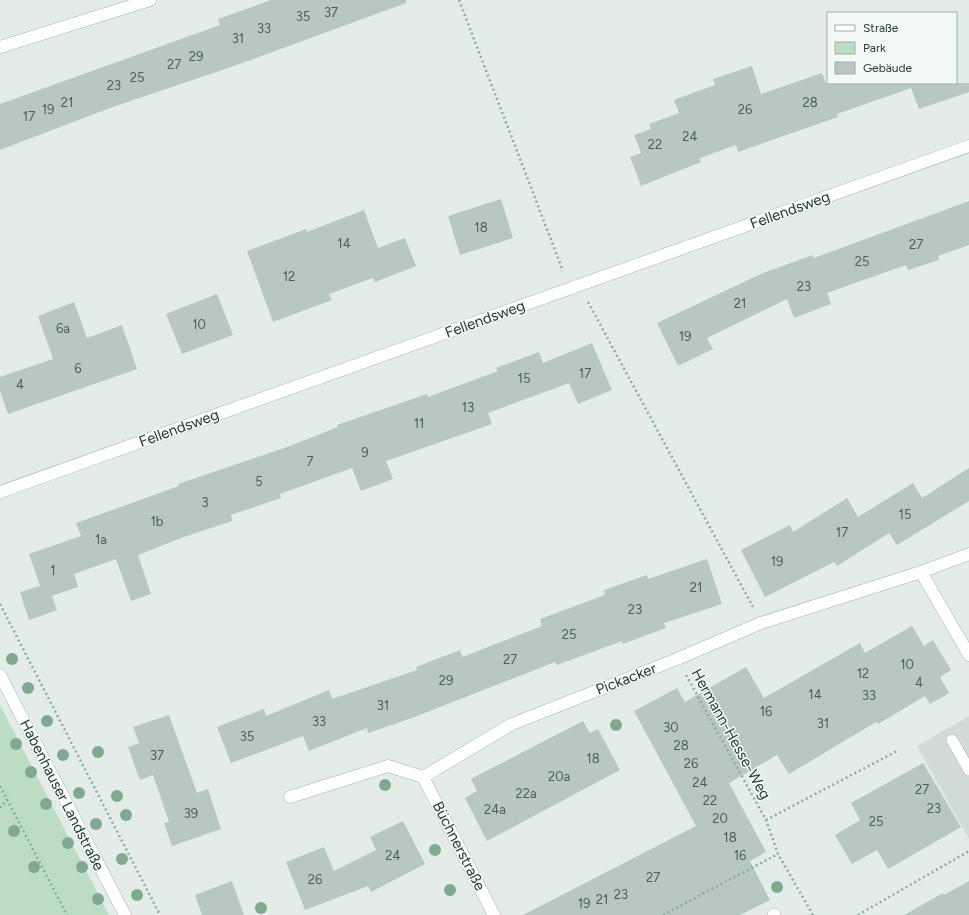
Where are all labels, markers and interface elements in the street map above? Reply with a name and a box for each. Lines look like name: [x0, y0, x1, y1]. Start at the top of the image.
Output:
house number: 37: [324, 5, 338, 20]
house number: 35: [296, 9, 310, 24]
legend: [827, 12, 957, 84]
house number: 33: [257, 21, 271, 36]
text: Straße: [863, 21, 899, 35]
house number: 31: [232, 31, 244, 46]
text: Park: [863, 41, 886, 55]
house number: 29: [189, 49, 203, 64]
house number: 27: [167, 57, 181, 72]
text: Gebäude: [863, 61, 913, 75]
house number: 25: [130, 70, 144, 85]
house number: 23: [107, 78, 121, 93]
house number: 21: [61, 95, 73, 110]
house number: 28: [802, 95, 818, 110]
house number: 19: [42, 102, 54, 117]
house number: 26: [738, 102, 752, 117]
house number: 17: [23, 109, 35, 124]
house number: 24: [682, 129, 698, 144]
house number: 22: [648, 137, 662, 152]
street label: Fellendsweg: [748, 187, 832, 233]
house number: 18: [474, 220, 488, 235]
house number: 14: [337, 236, 351, 251]
house number: 27: [909, 237, 923, 252]
house number: 25: [855, 254, 869, 269]
house number: 12: [283, 269, 295, 284]
house number: 23: [797, 279, 811, 294]
street label: Fellendsweg: [443, 296, 527, 342]
house number: 21: [734, 296, 746, 311]
house number: 10: [192, 317, 206, 332]
house number: 6a: [56, 321, 70, 336]
house number: 19: [679, 329, 691, 344]
house number: 6: [74, 361, 82, 376]
house number: 17: [579, 366, 591, 381]
house number: 15: [518, 371, 530, 386]
house number: 4: [16, 377, 24, 392]
house number: 13: [462, 400, 474, 415]
street label: Fellendsweg: [137, 405, 221, 451]
house number: 11: [414, 416, 424, 431]
house number: 9: [361, 445, 369, 460]
house number: 7: [307, 454, 314, 469]
house number: 5: [255, 474, 263, 489]
house number: 3: [201, 495, 209, 510]
house number: 15: [899, 507, 911, 522]
house number: 1b: [151, 514, 164, 529]
house number: 17: [836, 525, 848, 540]
house number: 1a: [95, 532, 107, 547]
house number: 19: [771, 554, 783, 569]
house number: 1: [50, 563, 56, 578]
house number: 21: [690, 580, 702, 595]
house number: 23: [628, 602, 642, 617]
house number: 25: [562, 627, 576, 642]
house number: 27: [503, 652, 517, 667]
house number: 10: [900, 657, 914, 672]
street label: Pickacker: [593, 659, 659, 699]
street label: Hermann-Hesse-Weg: [688, 666, 774, 802]
house number: 12: [857, 666, 869, 681]
house number: 29: [439, 673, 453, 688]
house number: 4: [915, 675, 923, 690]
house number: 14: [808, 687, 822, 702]
house number: 33: [862, 688, 876, 703]
house number: 31: [377, 698, 389, 713]
house number: 16: [760, 704, 772, 719]
house number: 33: [312, 714, 326, 729]
street label: Habenhauser Landstraße: [16, 716, 108, 874]
house number: 31: [817, 716, 829, 731]
house number: 30: [663, 720, 679, 735]
house number: 35: [240, 729, 254, 744]
house number: 28: [673, 738, 689, 753]
house number: 37: [150, 748, 164, 763]
house number: 18: [586, 751, 600, 766]
house number: 26: [684, 756, 698, 771]
house number: 20a: [548, 769, 570, 784]
house number: 24: [692, 775, 708, 790]
house number: 27: [915, 782, 929, 797]
house number: 22a: [515, 786, 537, 801]
house number: 22: [703, 793, 717, 808]
street label: Büchnerstraße: [429, 798, 489, 894]
house number: 23: [927, 801, 941, 816]
house number: 24a: [484, 802, 506, 817]
house number: 39: [184, 806, 198, 821]
house number: 20: [712, 811, 728, 826]
house number: 25: [869, 814, 883, 829]
house number: 18: [723, 830, 737, 845]
house number: 24: [385, 848, 401, 863]
house number: 16: [734, 848, 746, 863]
house number: 27: [646, 870, 660, 885]
house number: 26: [308, 872, 322, 887]
house number: 23: [614, 887, 628, 902]
house number: 21: [596, 892, 608, 907]
house number: 19: [578, 896, 590, 911]

